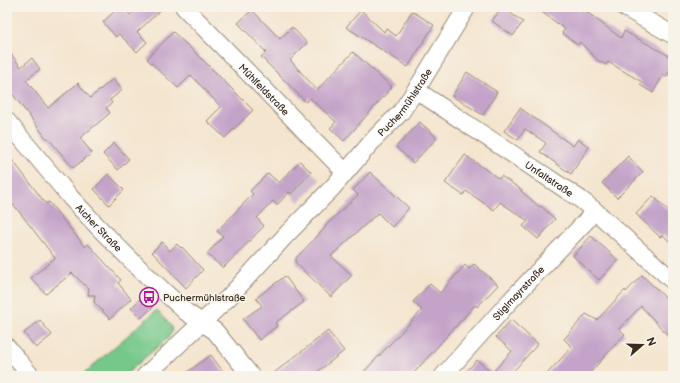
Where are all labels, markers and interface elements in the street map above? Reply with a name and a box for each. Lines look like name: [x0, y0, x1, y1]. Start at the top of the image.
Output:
street label: Mühlfeldstraße: [236, 62, 291, 118]
street label: Puchermühlstraße: [375, 66, 435, 139]
street label: Unfaltstraße: [522, 159, 575, 200]
street label: Aicher Straße: [73, 202, 124, 255]
street label: Stiglmayrstraße: [490, 264, 547, 323]
bus stop icon: Puchermühlstraße: [138, 286, 160, 308]
place label: Puchermühlstraße: [163, 292, 246, 304]
north arrow: [622, 325, 662, 365]
text: N: [643, 336, 658, 348]

